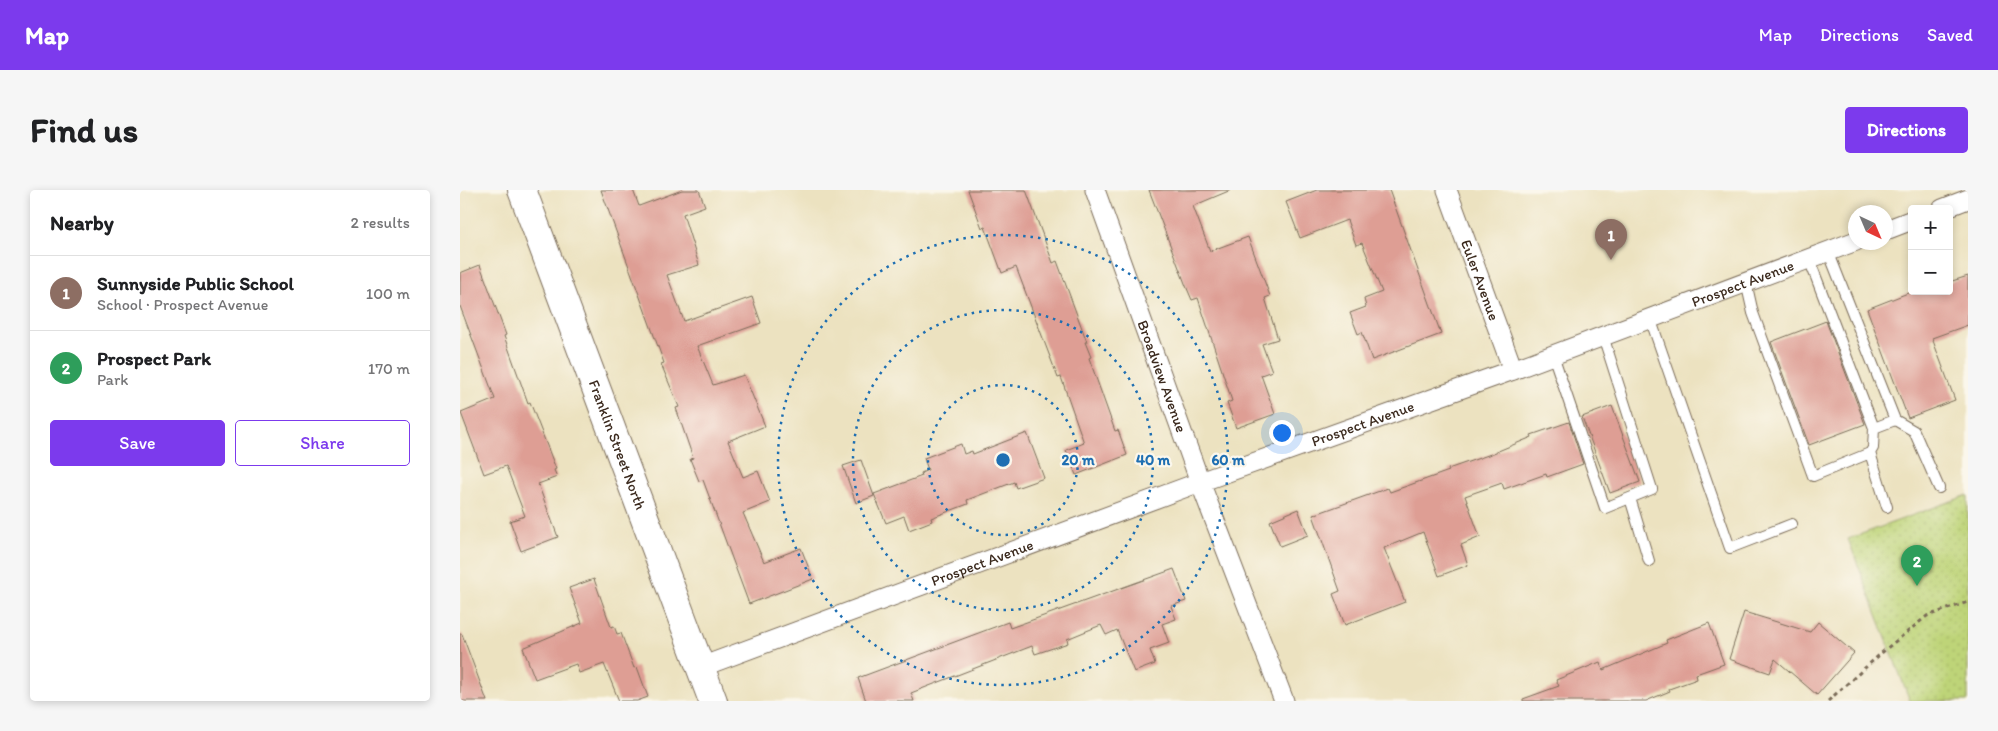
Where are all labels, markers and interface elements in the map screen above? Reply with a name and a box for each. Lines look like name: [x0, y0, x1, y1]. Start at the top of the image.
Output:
text: Map: [25, 21, 69, 50]
text: Map: [1759, 24, 1792, 46]
text: Directions: [1820, 24, 1899, 46]
text: Saved: [1927, 24, 1973, 46]
button: Directions: [1845, 107, 1968, 153]
text: Find us: [30, 109, 138, 151]
north arrow: [1848, 205, 1893, 250]
map controls: [1908, 205, 1953, 295]
button: +: [1908, 205, 1953, 250]
text: Nearby: [50, 210, 114, 235]
text: 2 results: [350, 213, 410, 232]
pin: 1: [1595, 219, 1627, 260]
street label: Euler Avenue: [1457, 237, 1503, 323]
button: −: [1908, 250, 1953, 295]
street label: Prospect Avenue: [1689, 256, 1796, 311]
text: Sunnyside Public School: [97, 272, 294, 295]
text: 1: [62, 284, 70, 303]
text: 100 m: [366, 284, 410, 303]
text: School · Prospect Avenue: [97, 295, 268, 314]
street label: Broadview Avenue: [1134, 318, 1190, 435]
text: Prospect Park: [97, 347, 211, 370]
text: 2: [62, 359, 70, 378]
text: 170 m: [368, 359, 410, 378]
text: Park: [97, 370, 128, 389]
street label: Franklin Street North: [585, 377, 650, 512]
street label: Prospect Avenue: [1309, 397, 1416, 450]
button: Save: [50, 420, 225, 466]
button: Share: [235, 420, 410, 466]
your location: [1269, 420, 1295, 446]
centre of rings: [994, 451, 1012, 469]
text: 20 m: [1061, 451, 1095, 469]
text: 40 m: [1136, 451, 1171, 469]
text: 60 m: [1211, 451, 1245, 469]
street label: Prospect Avenue: [929, 536, 1036, 590]
pin: 2: [1901, 545, 1933, 586]

